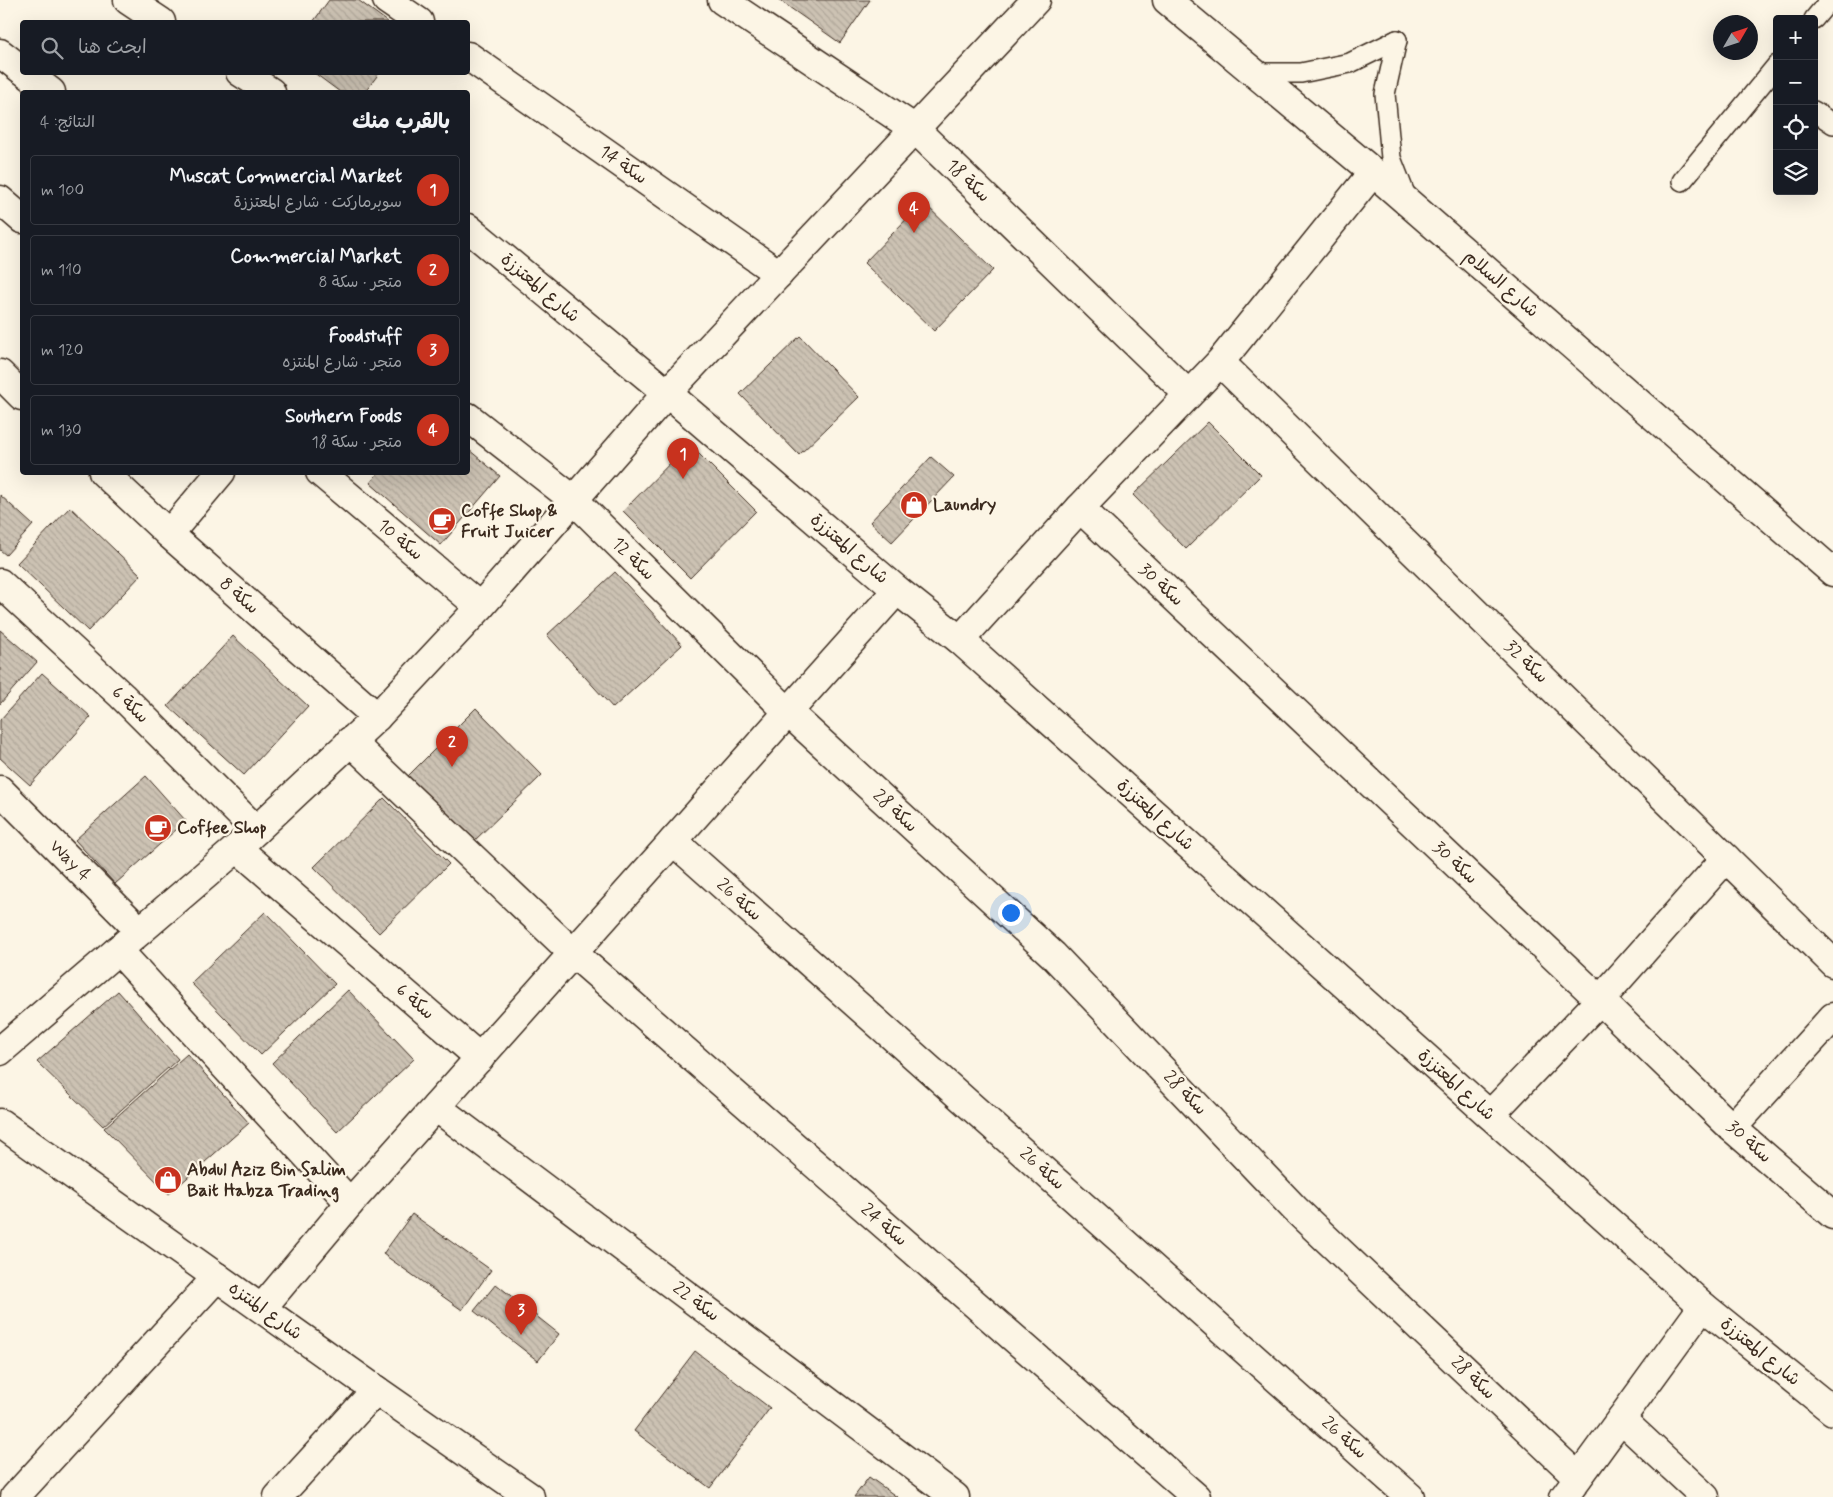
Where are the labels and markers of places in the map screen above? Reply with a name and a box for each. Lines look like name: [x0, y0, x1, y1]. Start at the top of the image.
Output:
pin: 4: [898, 192, 930, 233]
pin: 1: [667, 438, 699, 479]
shop icon: Laundry: [899, 490, 929, 520]
place label: Laundry: [933, 493, 996, 517]
place label: Coffe Shop & Fruit Juicer: [461, 499, 558, 544]
cafe icon: Coffe Shop & Fruit Juicer: [427, 506, 457, 536]
pin: 2: [436, 726, 468, 767]
cafe icon: Coffee Shop: [143, 813, 173, 843]
place label: Coffee Shop: [177, 816, 267, 840]
place label: Abdul Aziz Bin Salim Bait Habza Trading: [187, 1158, 346, 1203]
shop icon: Abdul Aziz Bin Salim Bait Habza Trading: [153, 1165, 183, 1195]
pin: 3: [505, 1294, 537, 1335]

